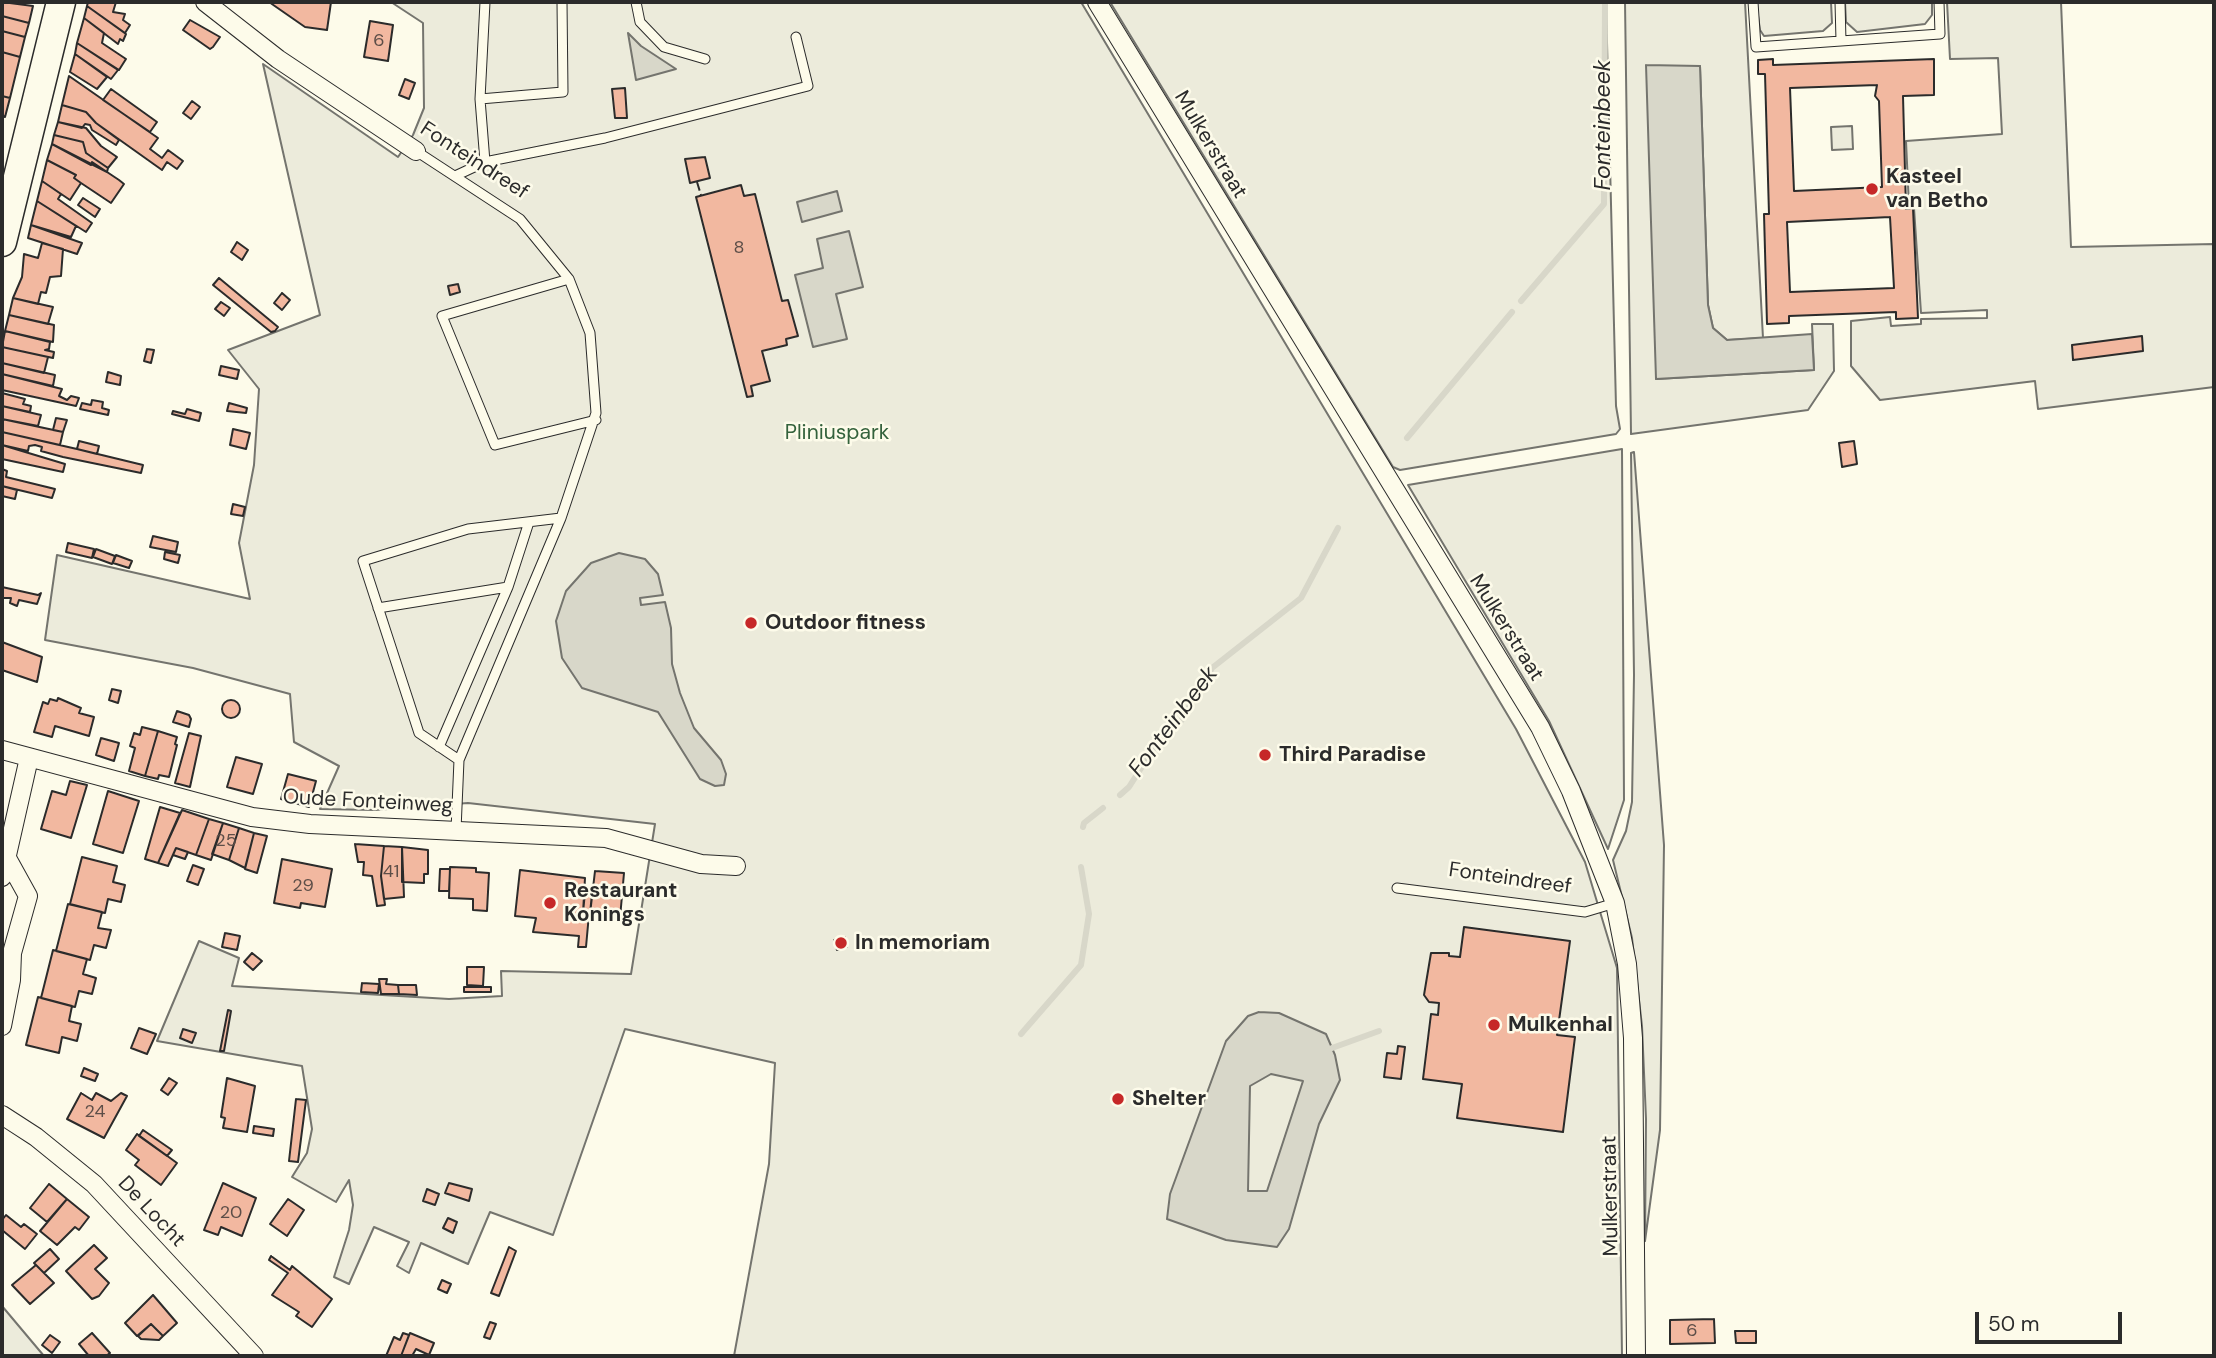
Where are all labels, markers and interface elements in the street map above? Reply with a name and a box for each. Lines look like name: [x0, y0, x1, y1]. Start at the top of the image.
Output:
house number: 6: [373, 30, 385, 52]
water label: Fonteinbeek: [1590, 59, 1618, 191]
street label: Mulkerstraat: [1168, 87, 1252, 203]
street label: Fonteindreef: [415, 117, 533, 205]
place label: Kasteel van Betho: [1886, 164, 1988, 214]
marker: Kasteel van Betho: [1864, 181, 1880, 197]
house number: 8: [734, 237, 744, 259]
park label: Pliniuspark: [785, 420, 889, 446]
street label: Mulkerstraat: [1463, 570, 1549, 686]
place label: Outdoor fitness: [765, 610, 926, 636]
marker: Outdoor fitness: [743, 615, 759, 631]
water label: Fonteinbeek: [1124, 661, 1224, 783]
place label: Third Paradise: [1279, 742, 1426, 768]
marker: Third Paradise: [1257, 747, 1273, 763]
street label: Oude Fonteinweg: [282, 785, 454, 819]
house number: 25: [215, 830, 237, 852]
street label: Fonteindreef: [1447, 858, 1573, 900]
house number: 41: [383, 861, 399, 883]
house number: 29: [292, 875, 314, 897]
place label: Restaurant Konings: [564, 878, 677, 928]
marker: Restaurant Konings: [542, 895, 558, 911]
place label: In memoriam: [855, 930, 990, 956]
marker: In memoriam: [833, 935, 849, 951]
place label: Mulkenhal: [1508, 1012, 1613, 1038]
marker: Mulkenhal: [1486, 1017, 1502, 1033]
place label: Shelter: [1132, 1086, 1206, 1112]
marker: Shelter: [1110, 1091, 1126, 1107]
house number: 24: [85, 1101, 105, 1123]
street label: Mulkerstraat: [1597, 1135, 1625, 1257]
street label: De Locht: [112, 1171, 190, 1253]
house number: 20: [220, 1202, 242, 1224]
scale bar: [1978, 1298, 2125, 1342]
text: 50 m: [1988, 1310, 2039, 1338]
house number: 6: [1686, 1320, 1698, 1342]

